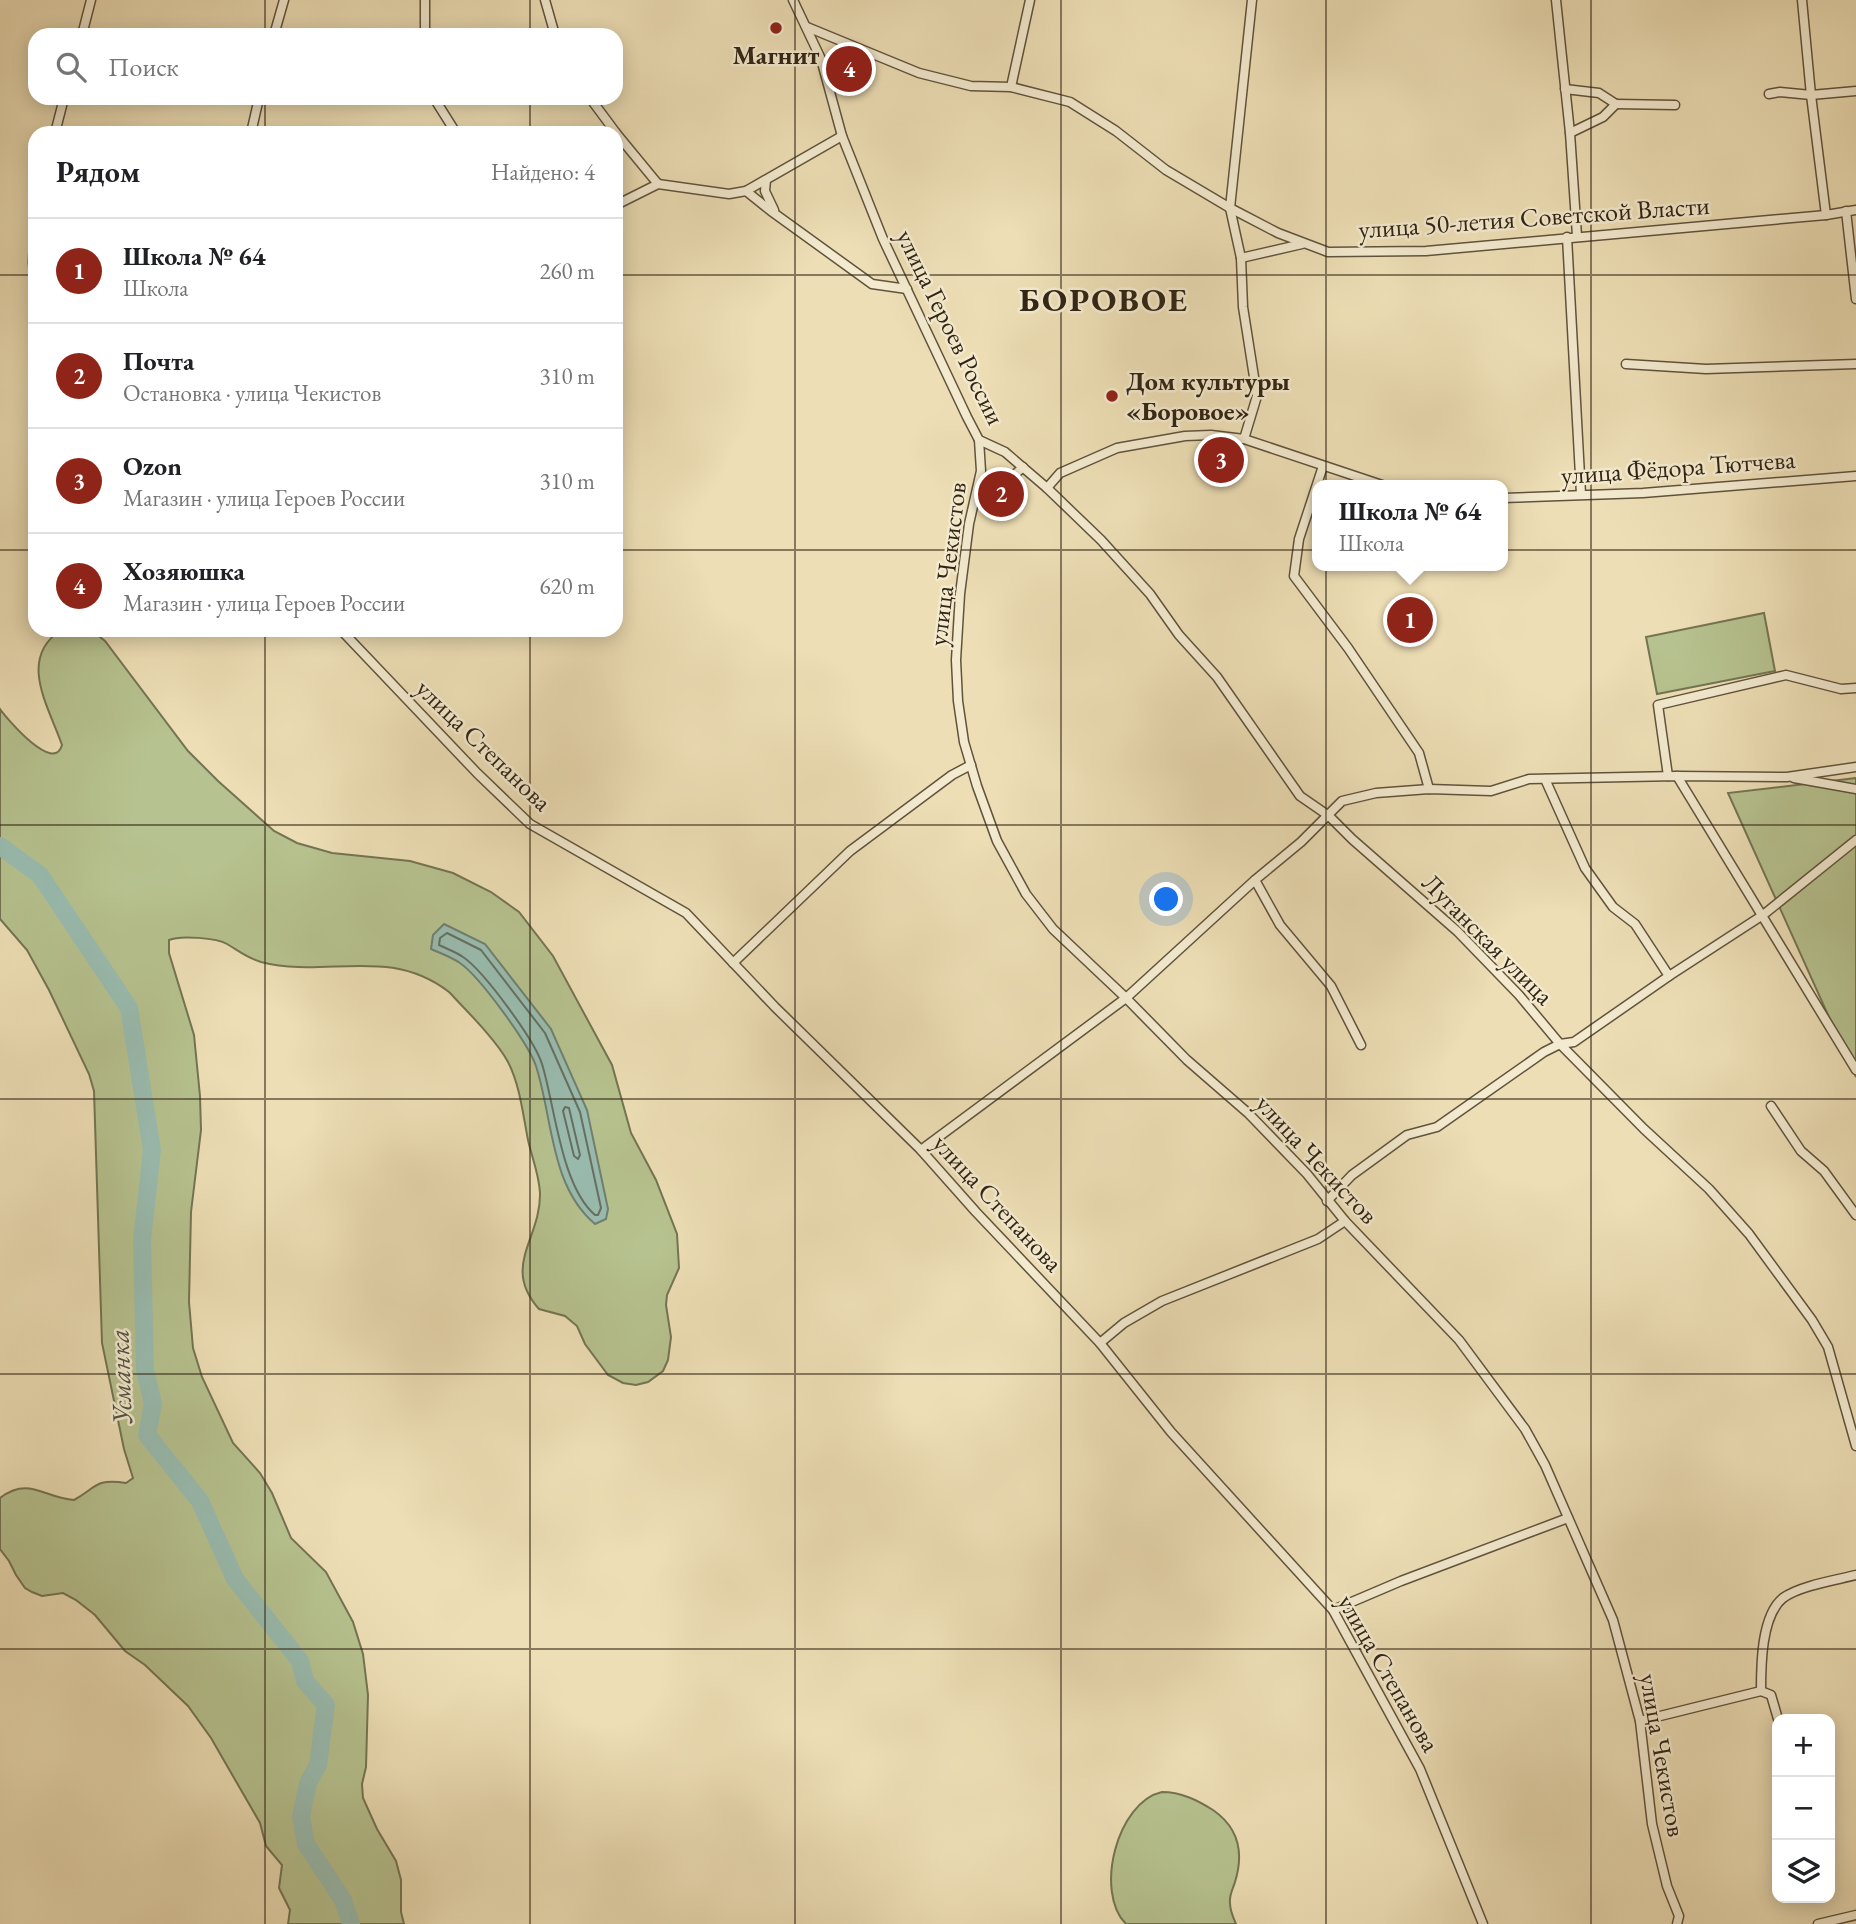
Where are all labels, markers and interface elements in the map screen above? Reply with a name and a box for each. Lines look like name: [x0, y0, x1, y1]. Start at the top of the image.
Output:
marker: Магнит: [768, 20, 784, 36]
search box: [28, 28, 623, 105]
place label: Магнит: [732, 38, 820, 72]
pin: 4: [826, 43, 872, 95]
icon: search: [52, 48, 90, 86]
text: Поиск: [108, 50, 179, 84]
text: Рядом: [56, 152, 140, 191]
text: Найдено: 4: [491, 157, 595, 187]
street label: улица 50-летия Советской Власти: [1357, 188, 1711, 246]
street label: улица Героев России: [889, 224, 1013, 431]
text: Школа № 64: [123, 239, 266, 273]
text: 1: [73, 256, 85, 286]
text: 260 m: [539, 256, 595, 286]
text: Школа: [123, 273, 188, 303]
district label: БОРОВОЕ: [1019, 278, 1189, 321]
text: Почта: [123, 344, 194, 378]
text: 2: [73, 361, 85, 391]
text: 310 m: [539, 361, 595, 391]
place label: Дом культуры «Боровое»: [1126, 364, 1290, 428]
text: Остановка · улица Чекистов: [123, 378, 381, 408]
marker: Дом культуры «Боровое»: [1104, 388, 1120, 404]
pin: 3: [1198, 434, 1244, 486]
street label: улица Фёдора Тютчева: [1560, 442, 1797, 492]
text: Ozon: [123, 449, 182, 483]
text: 3: [73, 466, 85, 496]
text: 310 m: [539, 466, 595, 496]
pin: 2: [978, 468, 1024, 520]
street label: улица Чекистов: [920, 480, 974, 648]
popup: [1312, 480, 1508, 571]
text: Магазин · улица Героев России: [123, 483, 405, 513]
text: Школа № 64: [1339, 494, 1481, 528]
text: Школа: [1339, 528, 1404, 558]
text: Хозяюшка: [123, 554, 245, 588]
text: 4: [73, 571, 85, 601]
text: 620 m: [539, 571, 595, 601]
text: Магазин · улица Героев России: [123, 588, 405, 618]
pin: 1: [1387, 594, 1433, 646]
street label: улица Степанова: [409, 671, 560, 819]
street label: Луганская улица: [1415, 866, 1562, 1013]
your location: [1149, 882, 1183, 916]
street label: улица Чекистов: [1248, 1087, 1386, 1231]
street label: улица Степанова: [925, 1127, 1071, 1280]
water label: Усманка: [100, 1328, 140, 1426]
street label: улица Степанова: [1330, 1588, 1448, 1758]
street label: улица Чекистов: [1632, 1671, 1694, 1839]
map controls: [1772, 1714, 1835, 1903]
button: +: [1772, 1714, 1835, 1777]
button: −: [1772, 1777, 1835, 1840]
button: layers: [1772, 1840, 1835, 1903]

